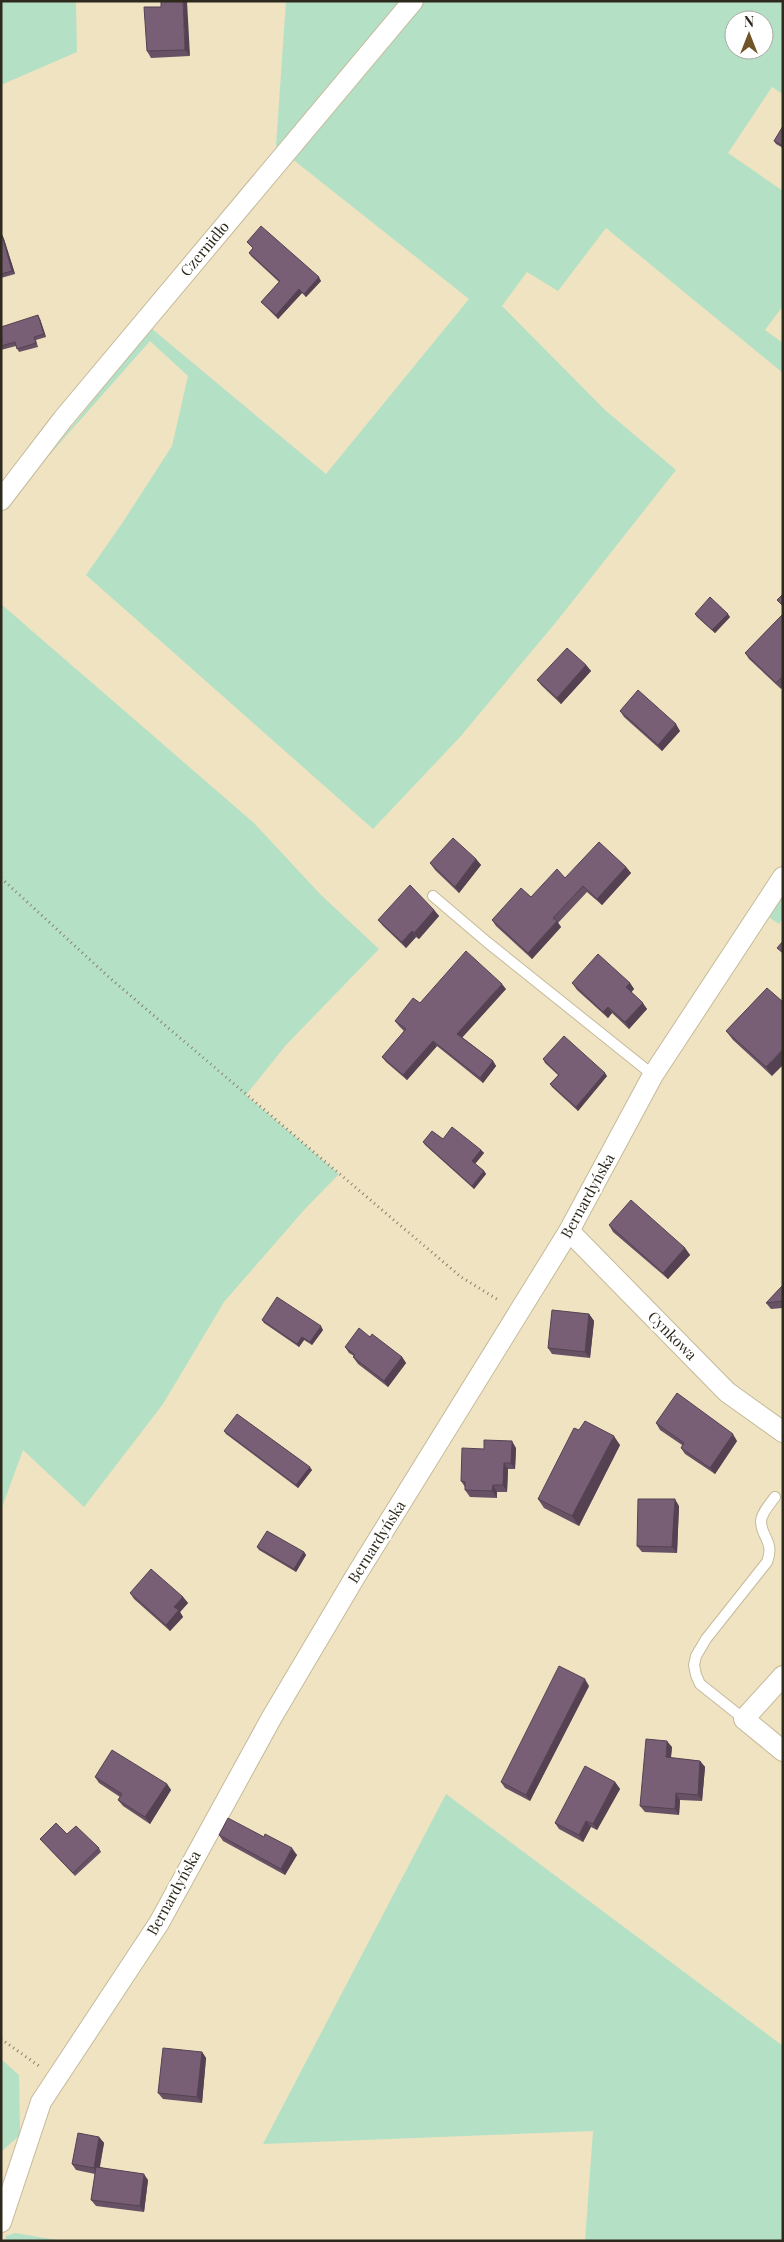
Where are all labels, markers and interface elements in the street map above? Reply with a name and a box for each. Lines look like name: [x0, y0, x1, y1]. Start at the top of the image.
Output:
north arrow: [724, 10, 774, 60]
text: N: [744, 12, 754, 31]
street label: Czernidło: [175, 217, 233, 280]
street label: Bernardyńska: [556, 1149, 619, 1241]
street label: Cynkowa: [644, 1306, 702, 1365]
street label: Bernardyńska: [343, 1496, 410, 1587]
street label: Bernardyńska: [142, 1846, 205, 1938]

